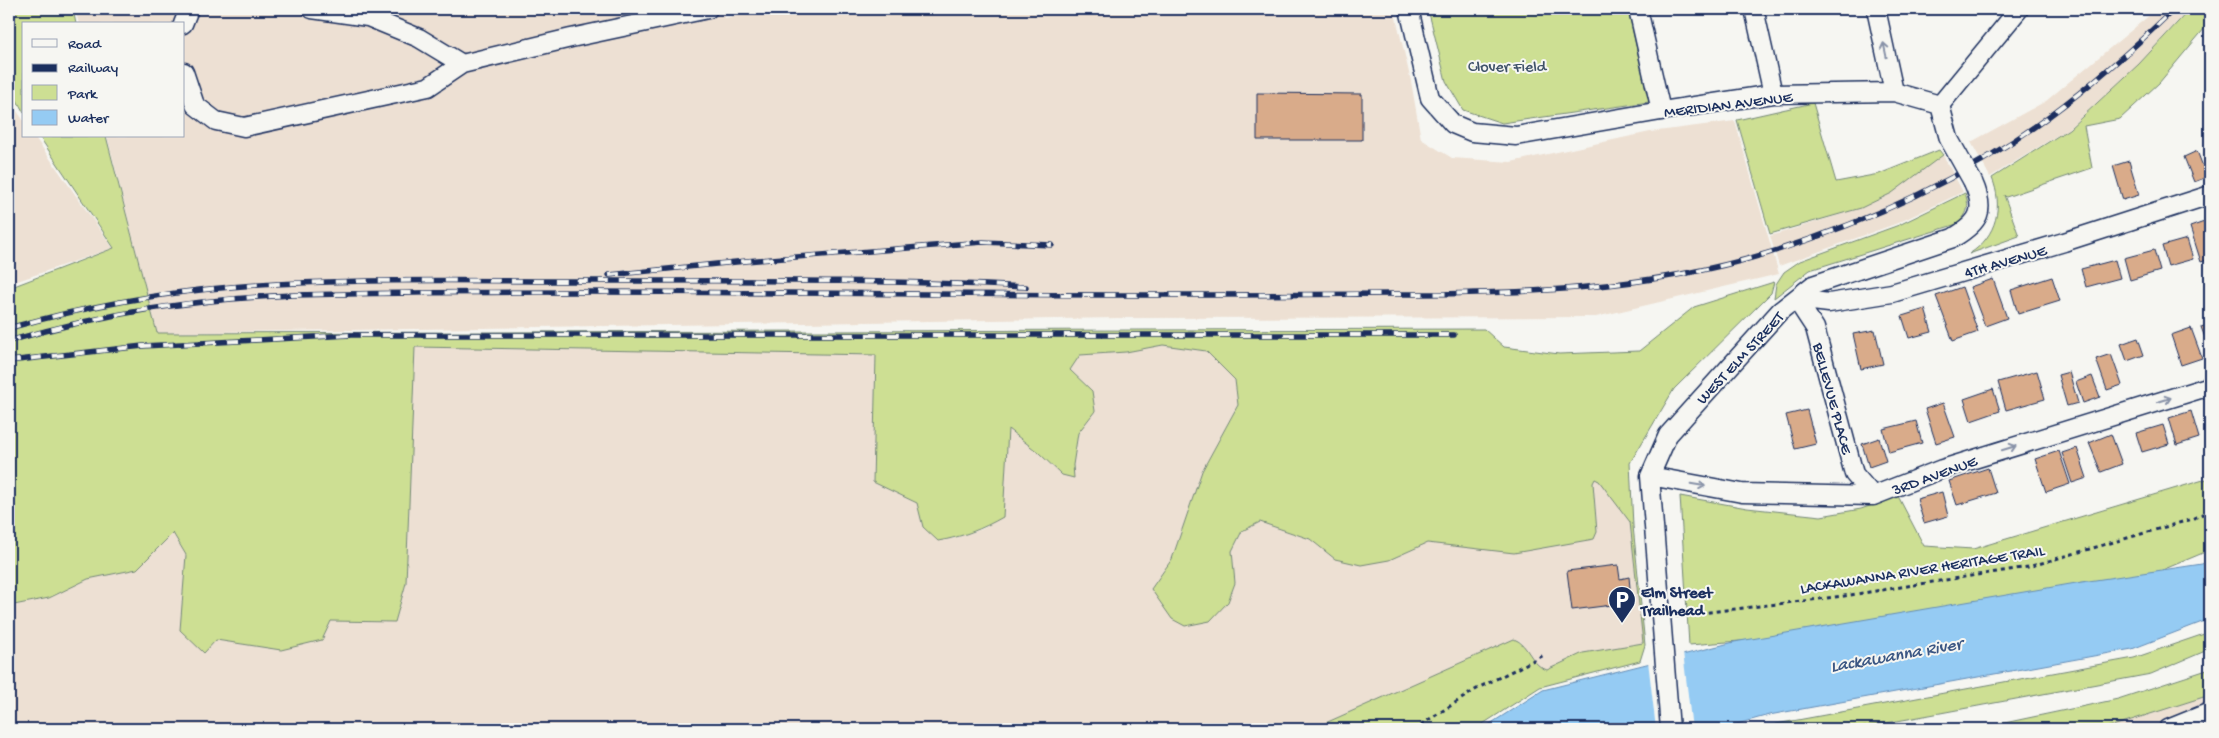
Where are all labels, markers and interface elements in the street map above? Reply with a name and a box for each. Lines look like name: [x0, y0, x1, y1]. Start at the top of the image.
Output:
legend: [22, 22, 185, 138]
text: Road: [68, 36, 102, 54]
one-way arrow: [1879, 43, 1889, 59]
park label: Clover Field: [1468, 59, 1548, 78]
text: Railway: [68, 60, 119, 78]
text: Park: [67, 86, 98, 104]
street label: MERIDIAN AVENUE: [1663, 89, 1795, 124]
text: Water: [68, 110, 110, 128]
street label: 4TH AVENUE: [1963, 242, 2050, 284]
street label: WEST ELM STREET: [1694, 309, 1790, 410]
street label: BELLEVUE PLACE: [1806, 340, 1855, 458]
one-way arrow: [2155, 395, 2171, 405]
one-way arrow: [2000, 443, 2016, 453]
street label: 3RD AVENUE: [1889, 453, 1981, 502]
one-way arrow: [1689, 481, 1705, 491]
street label: LACKAWANNA RIVER HERITAGE TRAIL: [1799, 543, 2047, 600]
parking icon: Elm Street Trailhead: [1607, 585, 1637, 624]
place label: Elm Street Trailhead: [1639, 585, 1714, 622]
water label: Lackawanna River: [1829, 634, 1967, 678]

